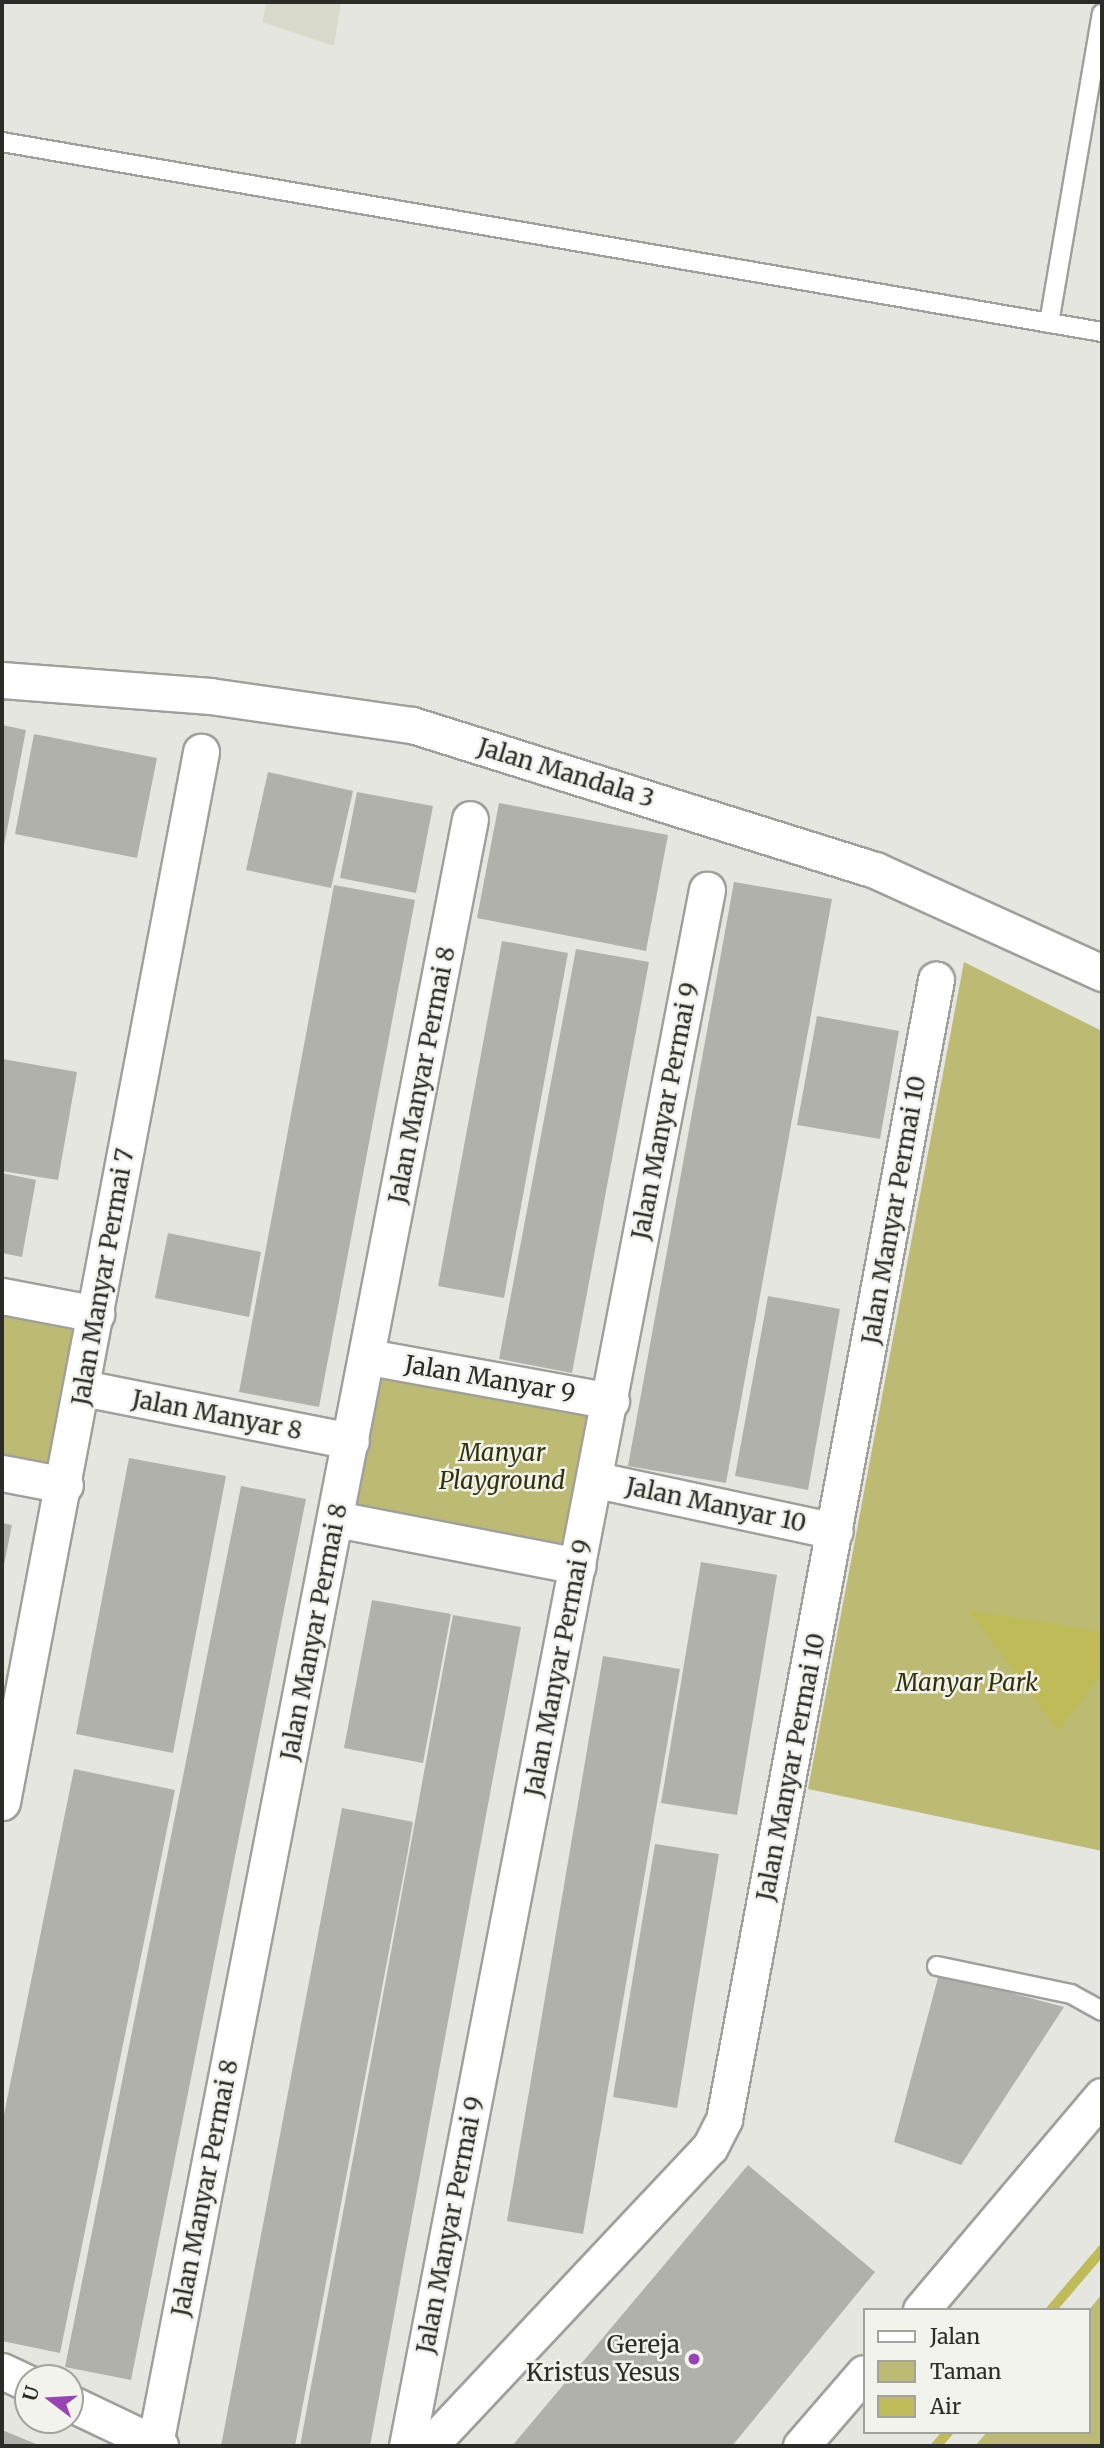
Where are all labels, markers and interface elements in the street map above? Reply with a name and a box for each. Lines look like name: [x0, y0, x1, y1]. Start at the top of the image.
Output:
street label: Jalan Mandala 3: [474, 732, 658, 814]
street label: Jalan Manyar Permai 8: [383, 944, 461, 1206]
street label: Jalan Manyar Permai 9: [626, 980, 704, 1242]
street label: Jalan Manyar Permai 10: [856, 1074, 932, 1346]
street label: Jalan Manyar Permai 7: [66, 1146, 140, 1408]
street label: Jalan Manyar 9: [402, 1350, 578, 1408]
street label: Jalan Manyar 8: [130, 1384, 304, 1446]
park label: Manyar Playground: [439, 1439, 565, 1495]
street label: Jalan Manyar 10: [623, 1472, 809, 1538]
street label: Jalan Manyar Permai 8: [275, 1501, 353, 1763]
street label: Jalan Manyar Permai 9: [519, 1537, 597, 1799]
street label: Jalan Manyar Permai 10: [751, 1631, 831, 1903]
park label: Manyar Park: [896, 1669, 1038, 1697]
street label: Jalan Manyar Permai 8: [166, 2057, 244, 2319]
street label: Jalan Manyar Permai 9: [411, 2094, 489, 2356]
legend: [862, 2308, 1090, 2434]
text: Jalan: [930, 2323, 980, 2350]
place label: Gereja Kristus Yesus: [526, 2331, 680, 2387]
marker: Gereja Kristus Yesus: [686, 2351, 702, 2367]
text: Taman: [930, 2358, 1001, 2385]
north arrow: [14, 2364, 84, 2434]
text: U: [17, 2383, 44, 2404]
text: Air: [930, 2393, 961, 2420]

